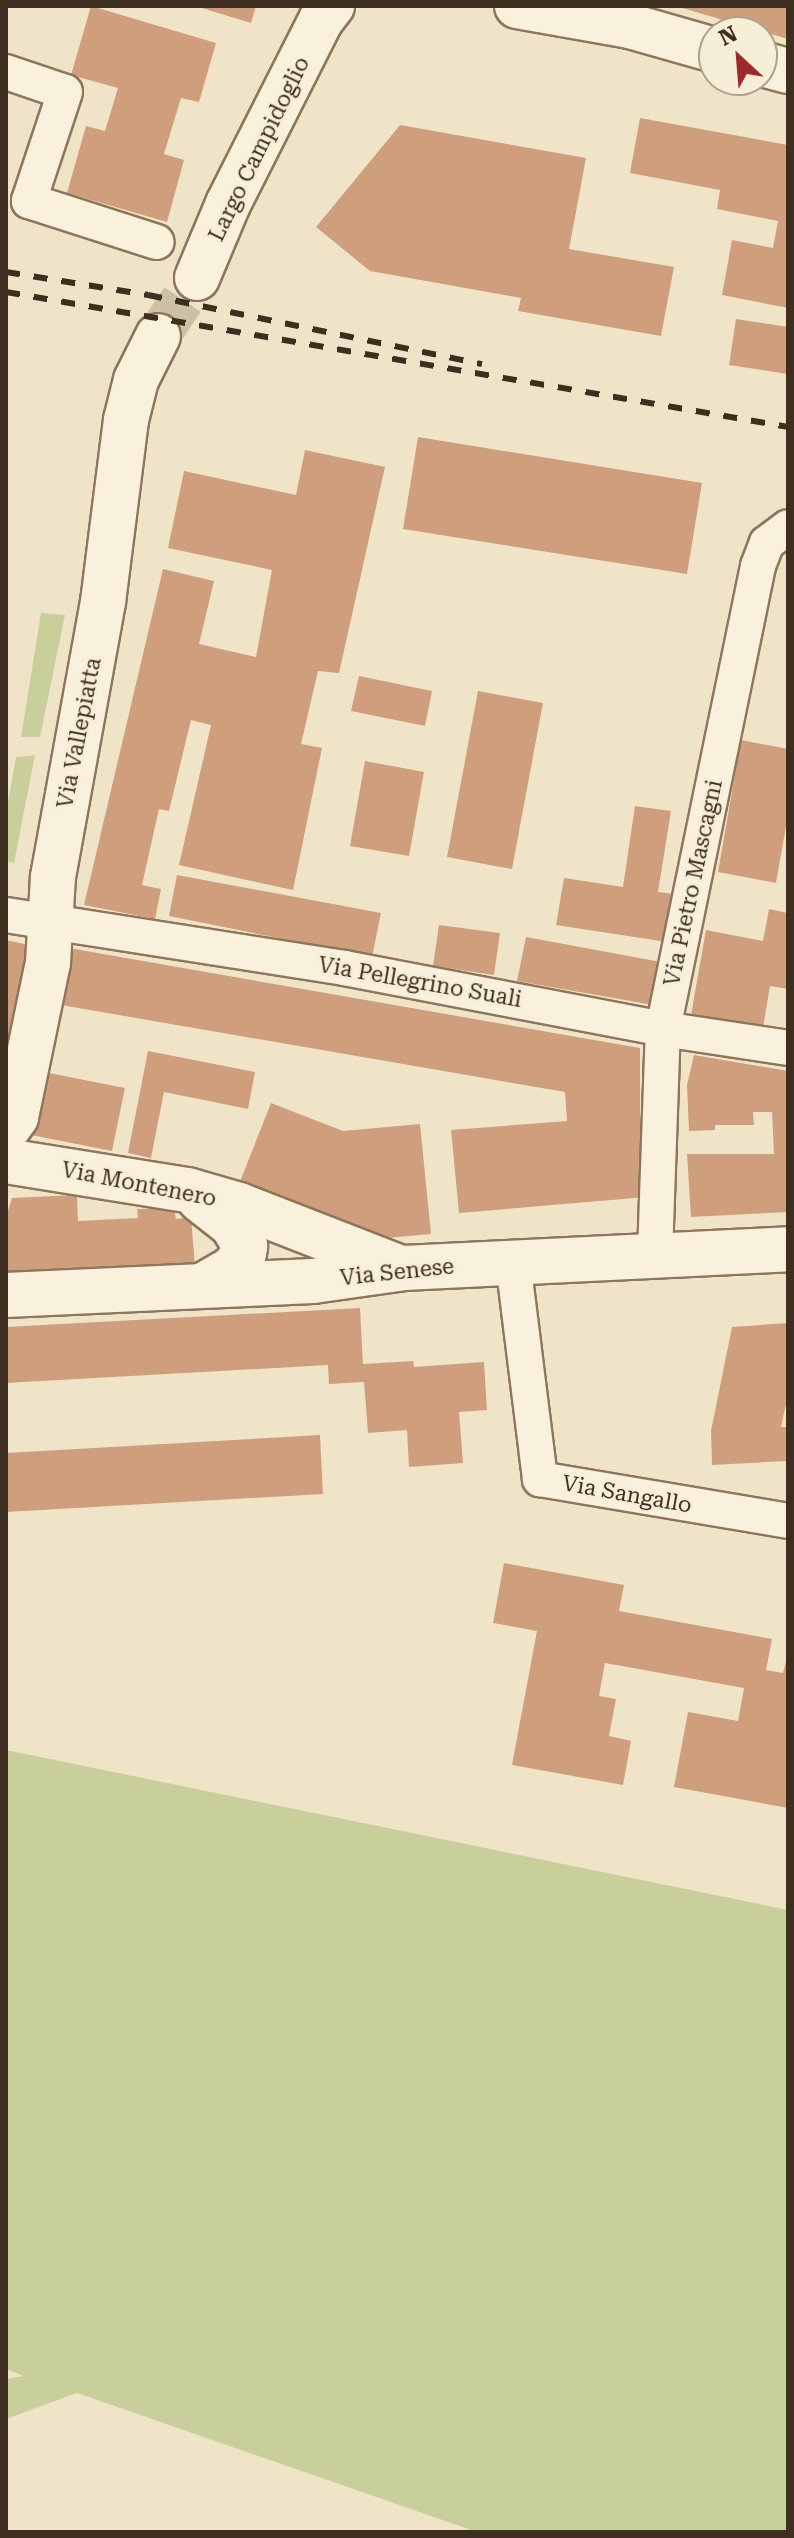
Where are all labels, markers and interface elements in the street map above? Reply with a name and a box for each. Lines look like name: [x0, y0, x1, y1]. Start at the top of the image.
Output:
north arrow: [698, 16, 778, 96]
text: N: [715, 21, 741, 51]
street label: Largo Campidoglio: [203, 52, 315, 246]
street label: Via Vallepiatta: [51, 655, 107, 811]
street label: Via Pietro Mascagni: [658, 777, 728, 989]
street label: Via Pellegrino Suali: [316, 951, 524, 1013]
street label: Via Montenero: [59, 1156, 219, 1212]
street label: Via Senese: [339, 1253, 455, 1291]
street label: Via Sangallo: [560, 1470, 694, 1518]

